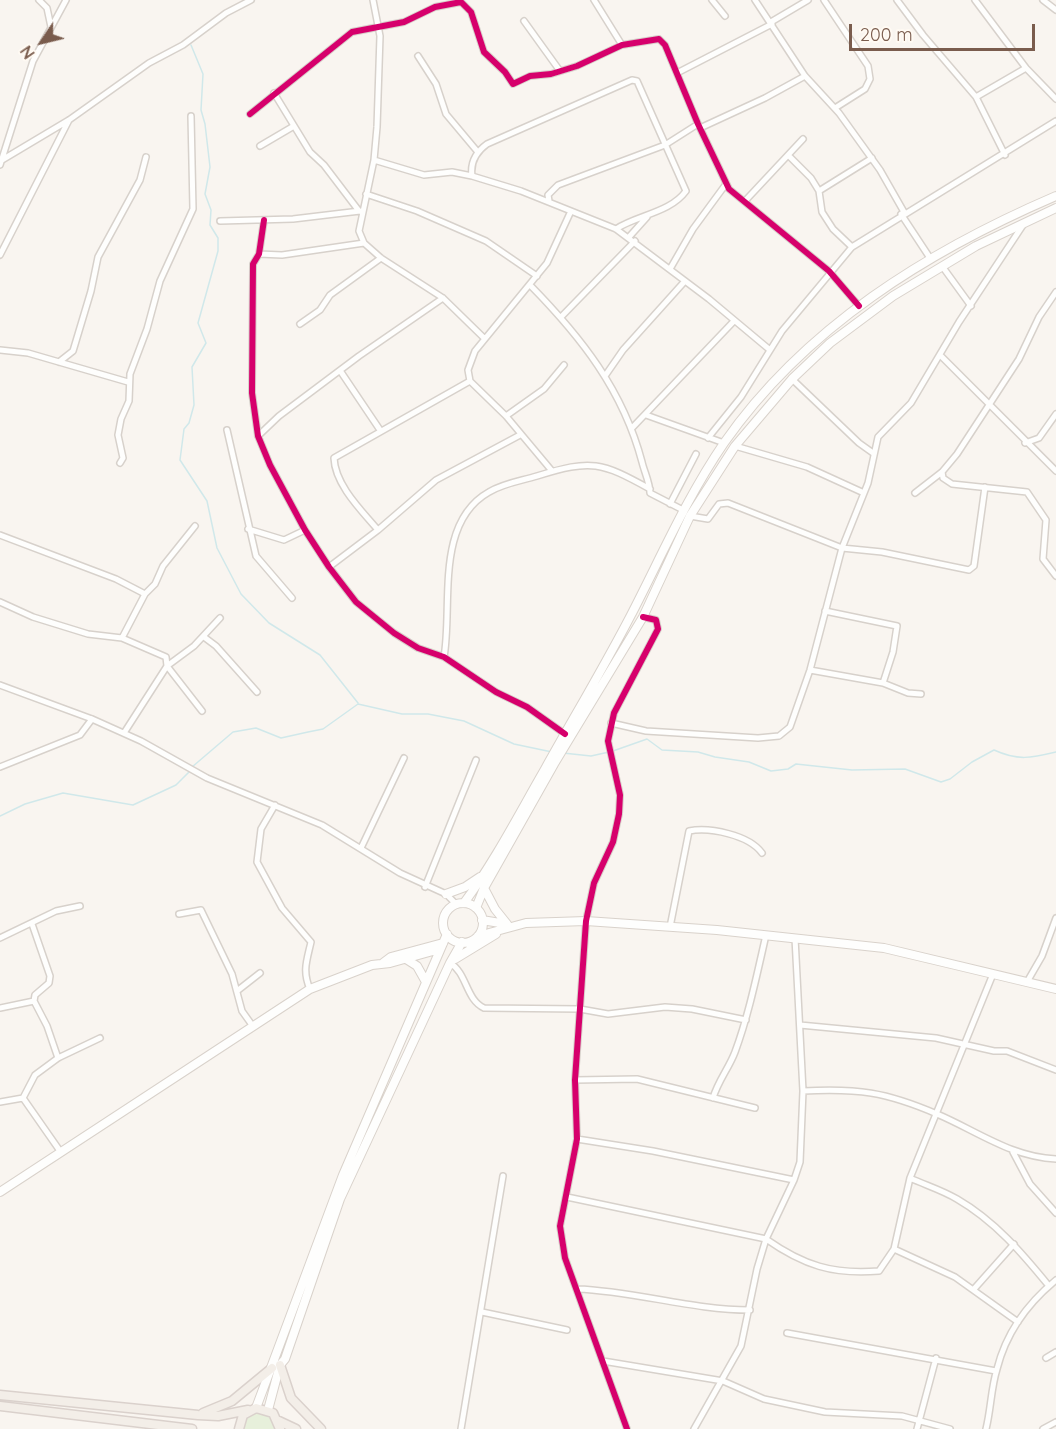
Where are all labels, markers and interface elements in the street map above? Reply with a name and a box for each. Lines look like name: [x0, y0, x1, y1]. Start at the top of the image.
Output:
north arrow: [12, 12, 72, 72]
scale bar: [852, 12, 1038, 50]
text: 200 m: [860, 23, 913, 46]
text: N: [16, 42, 39, 63]

